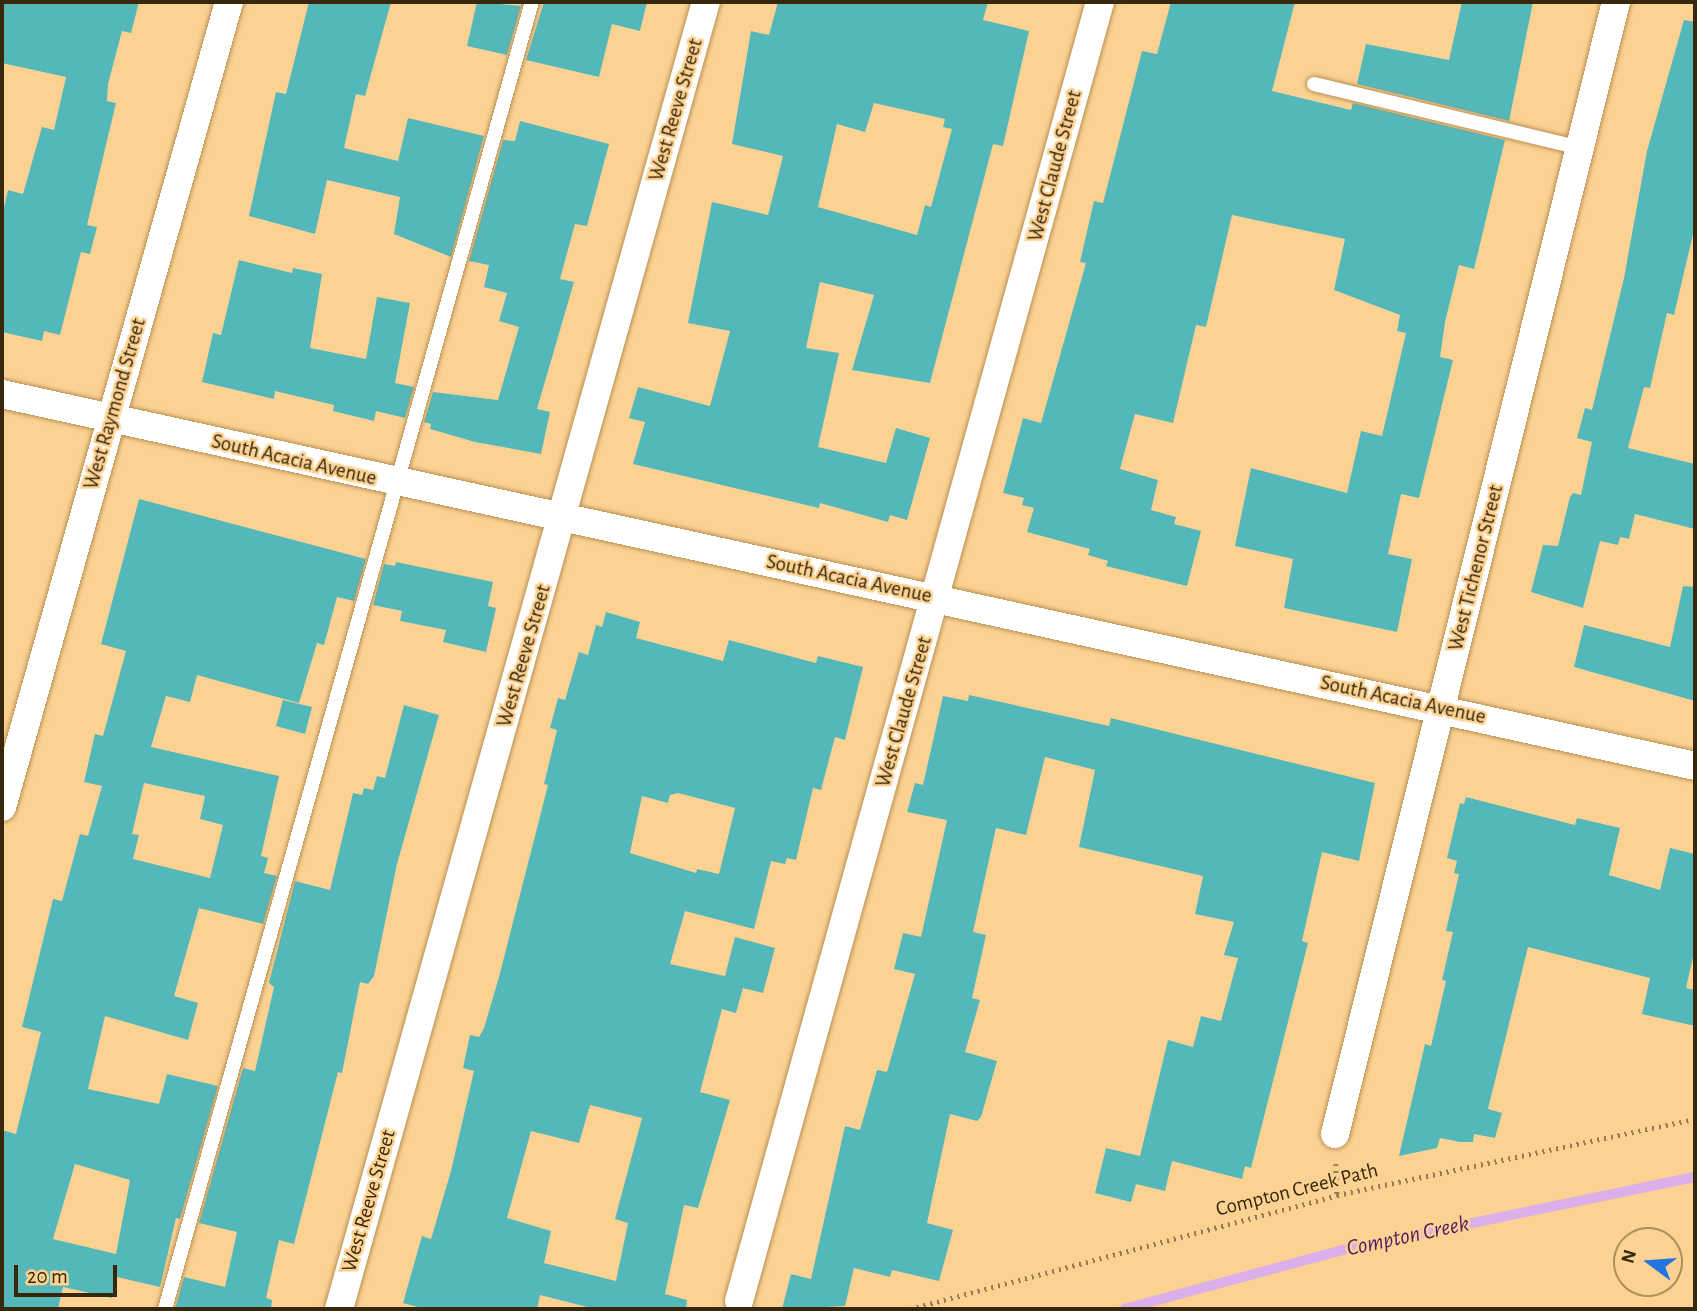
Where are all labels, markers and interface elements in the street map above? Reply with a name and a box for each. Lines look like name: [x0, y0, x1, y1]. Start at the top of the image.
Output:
street label: West Reeve Street: [644, 36, 708, 184]
street label: West Claude Street: [1023, 88, 1087, 244]
street label: West Raymond Street: [79, 316, 151, 492]
street label: South Acacia Avenue: [209, 429, 379, 491]
street label: West Tichenor Street: [1443, 482, 1509, 654]
street label: South Acacia Avenue: [764, 549, 934, 609]
street label: West Reeve Street: [492, 582, 556, 730]
street label: West Claude Street: [870, 634, 938, 790]
street label: South Acacia Avenue: [1318, 670, 1488, 730]
street label: West Reeve Street: [337, 1127, 401, 1275]
street label: Compton Creek Path: [1213, 1158, 1381, 1222]
water label: Compton Creek: [1344, 1211, 1472, 1263]
north arrow: [1613, 1227, 1683, 1297]
text: N: [1618, 1248, 1640, 1266]
scale bar: [18, 1252, 121, 1296]
text: 20 m: [27, 1266, 68, 1287]

